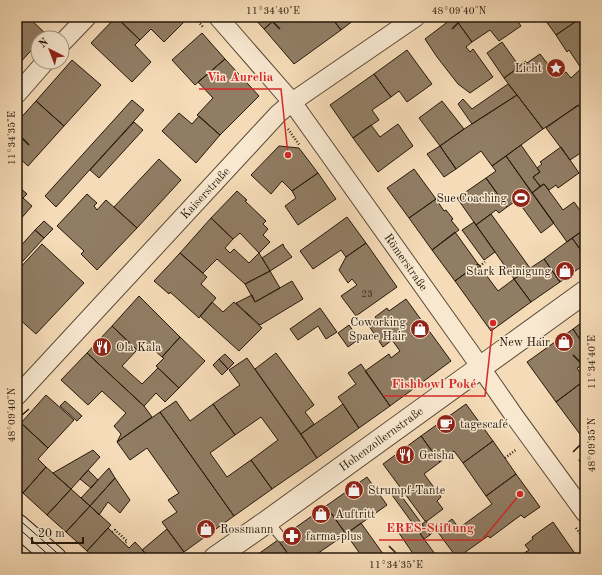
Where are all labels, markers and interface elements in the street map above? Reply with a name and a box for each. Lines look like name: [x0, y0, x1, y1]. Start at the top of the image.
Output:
text: 11°34'40"E: [246, 6, 300, 16]
text: 48°09'40"N: [432, 6, 487, 16]
north arrow: [30, 30, 70, 70]
text: N: [38, 36, 52, 51]
place icon: Licht: [545, 57, 567, 79]
place label: Licht: [515, 63, 542, 75]
callout: Via Aurelia: [199, 64, 281, 89]
text: Via Aurelia: [207, 71, 274, 84]
text: 11°34'35"E: [7, 111, 17, 165]
street label: Kaiserstraße: [179, 165, 233, 222]
sports icon: Sue Coaching: [510, 187, 532, 209]
place label: Sue Coaching: [436, 193, 508, 205]
street label: Römerstraße: [381, 232, 429, 294]
shop icon: Stark Reinigung: [554, 260, 576, 282]
place label: Stark Reinigung: [466, 266, 552, 278]
house number: 23: [361, 289, 373, 299]
place label: Coworking Space Hair: [349, 317, 407, 343]
shop icon: Coworking Space Hair: [409, 318, 431, 340]
shop icon: New Hair: [553, 331, 575, 353]
text: 11°34'40"E: [587, 335, 597, 389]
restaurant icon: Ola Kala: [91, 336, 113, 358]
place label: New Hair: [499, 337, 550, 349]
place label: Ola Kala: [116, 342, 161, 354]
callout: Fishbowl Poké: [384, 371, 485, 396]
text: Fishbowl Poké: [392, 378, 476, 391]
text: 48°09'40"N: [7, 387, 17, 442]
street label: Hohenzollernstraße: [337, 405, 426, 474]
cafe icon: tagescafé: [435, 413, 457, 435]
text: 48°09'35"N: [587, 417, 597, 472]
place label: tagescafé: [460, 419, 508, 431]
restaurant icon: Geisha: [394, 444, 416, 466]
place label: Geisha: [419, 450, 454, 462]
shop icon: Strumpf-Tante: [343, 479, 365, 501]
place label: Strumpf-Tante: [368, 485, 446, 497]
shop icon: Auftritt: [310, 503, 332, 525]
place label: Auftritt: [335, 509, 375, 521]
callout: ERES-Stiftung: [379, 515, 482, 540]
shop icon: Rossmann: [195, 518, 217, 540]
scale bar: [32, 519, 83, 545]
text: ERES-Stiftung: [386, 522, 475, 535]
place label: Rossmann: [220, 524, 274, 536]
pharmacy icon: farma-plus: [281, 525, 303, 547]
text: 20 m: [38, 528, 65, 540]
place label: farma-plus: [306, 531, 362, 543]
text: 11°34'35"E: [369, 560, 423, 570]

